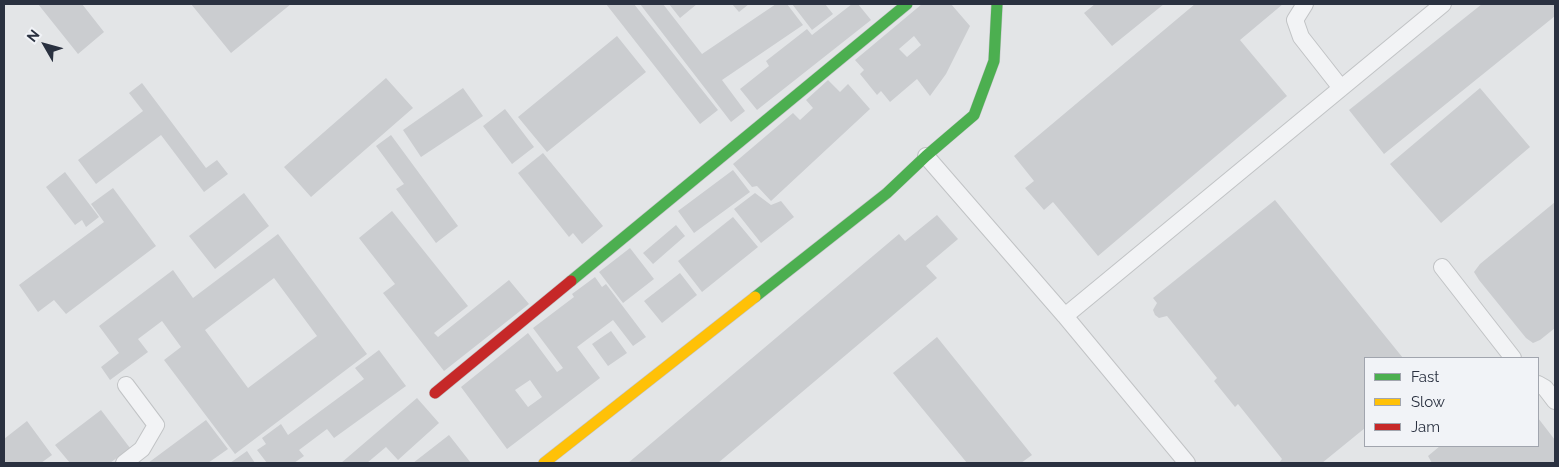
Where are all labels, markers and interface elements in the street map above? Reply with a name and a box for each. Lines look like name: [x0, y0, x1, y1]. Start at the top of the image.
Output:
north arrow: [20, 20, 70, 70]
text: N: [24, 27, 43, 45]
legend: [1364, 357, 1539, 447]
text: Fast: [1411, 368, 1439, 386]
text: Slow: [1411, 393, 1445, 411]
text: Jam: [1411, 418, 1440, 436]

